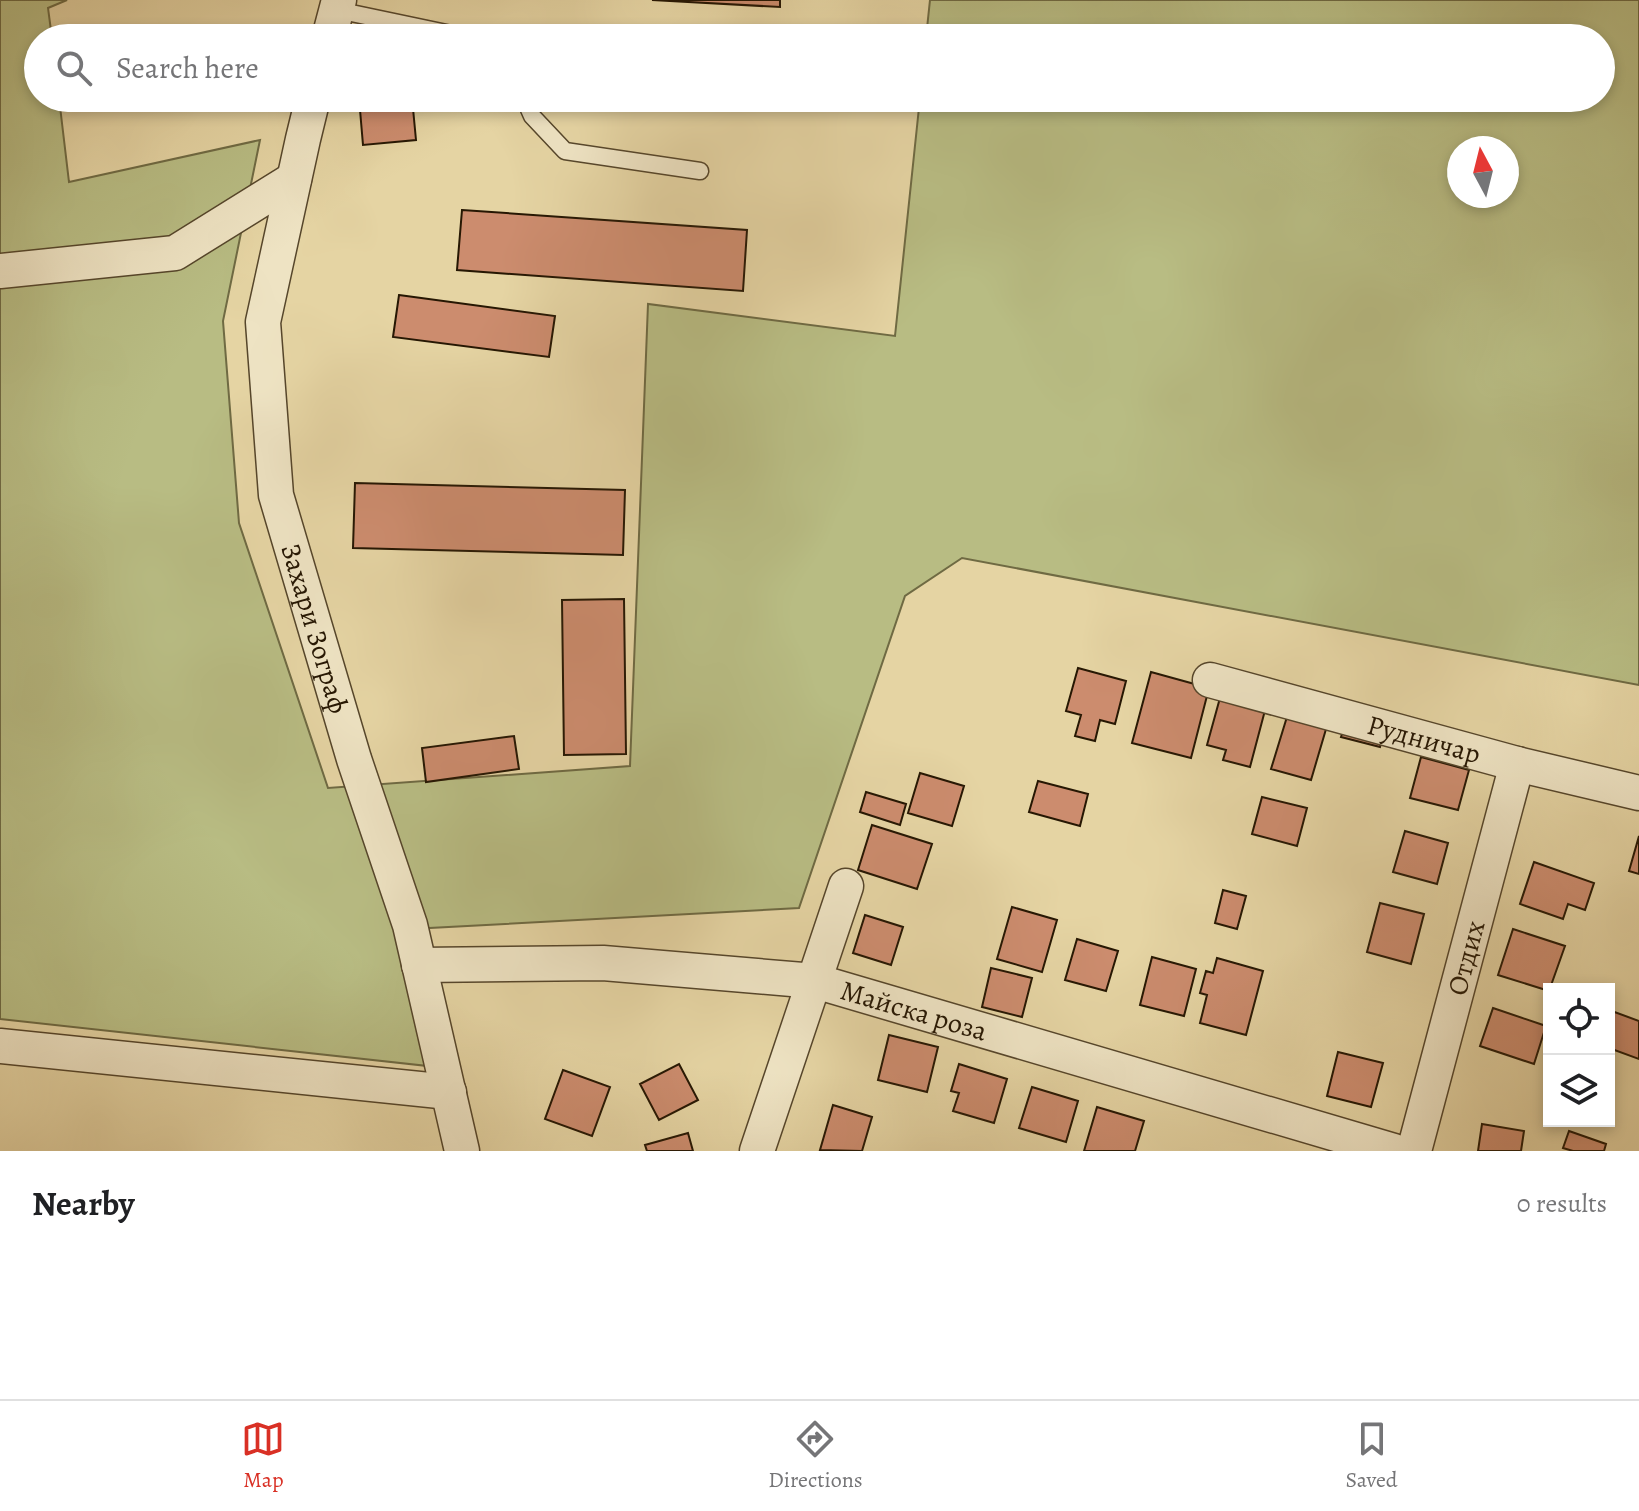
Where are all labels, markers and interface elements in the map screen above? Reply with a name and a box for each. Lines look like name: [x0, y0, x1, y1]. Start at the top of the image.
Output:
search box: [24, 24, 1615, 112]
icon: search: [52, 46, 96, 90]
text: Search here: [116, 48, 259, 88]
north arrow: [1447, 136, 1519, 208]
street label: Захари Зограф: [271, 539, 358, 718]
street label: Рудничар: [1363, 706, 1485, 773]
street label: Отдих: [1438, 916, 1495, 999]
street label: Майска роза: [836, 972, 992, 1051]
map controls: [1543, 983, 1615, 1127]
button: locate: [1543, 983, 1615, 1055]
button: layers: [1543, 1055, 1615, 1127]
text: Nearby: [32, 1180, 135, 1227]
text: 0 results: [1517, 1186, 1607, 1221]
tab: Map: [241, 1417, 285, 1495]
tab: Directions: [768, 1417, 863, 1495]
tab: Saved: [1345, 1417, 1398, 1495]

